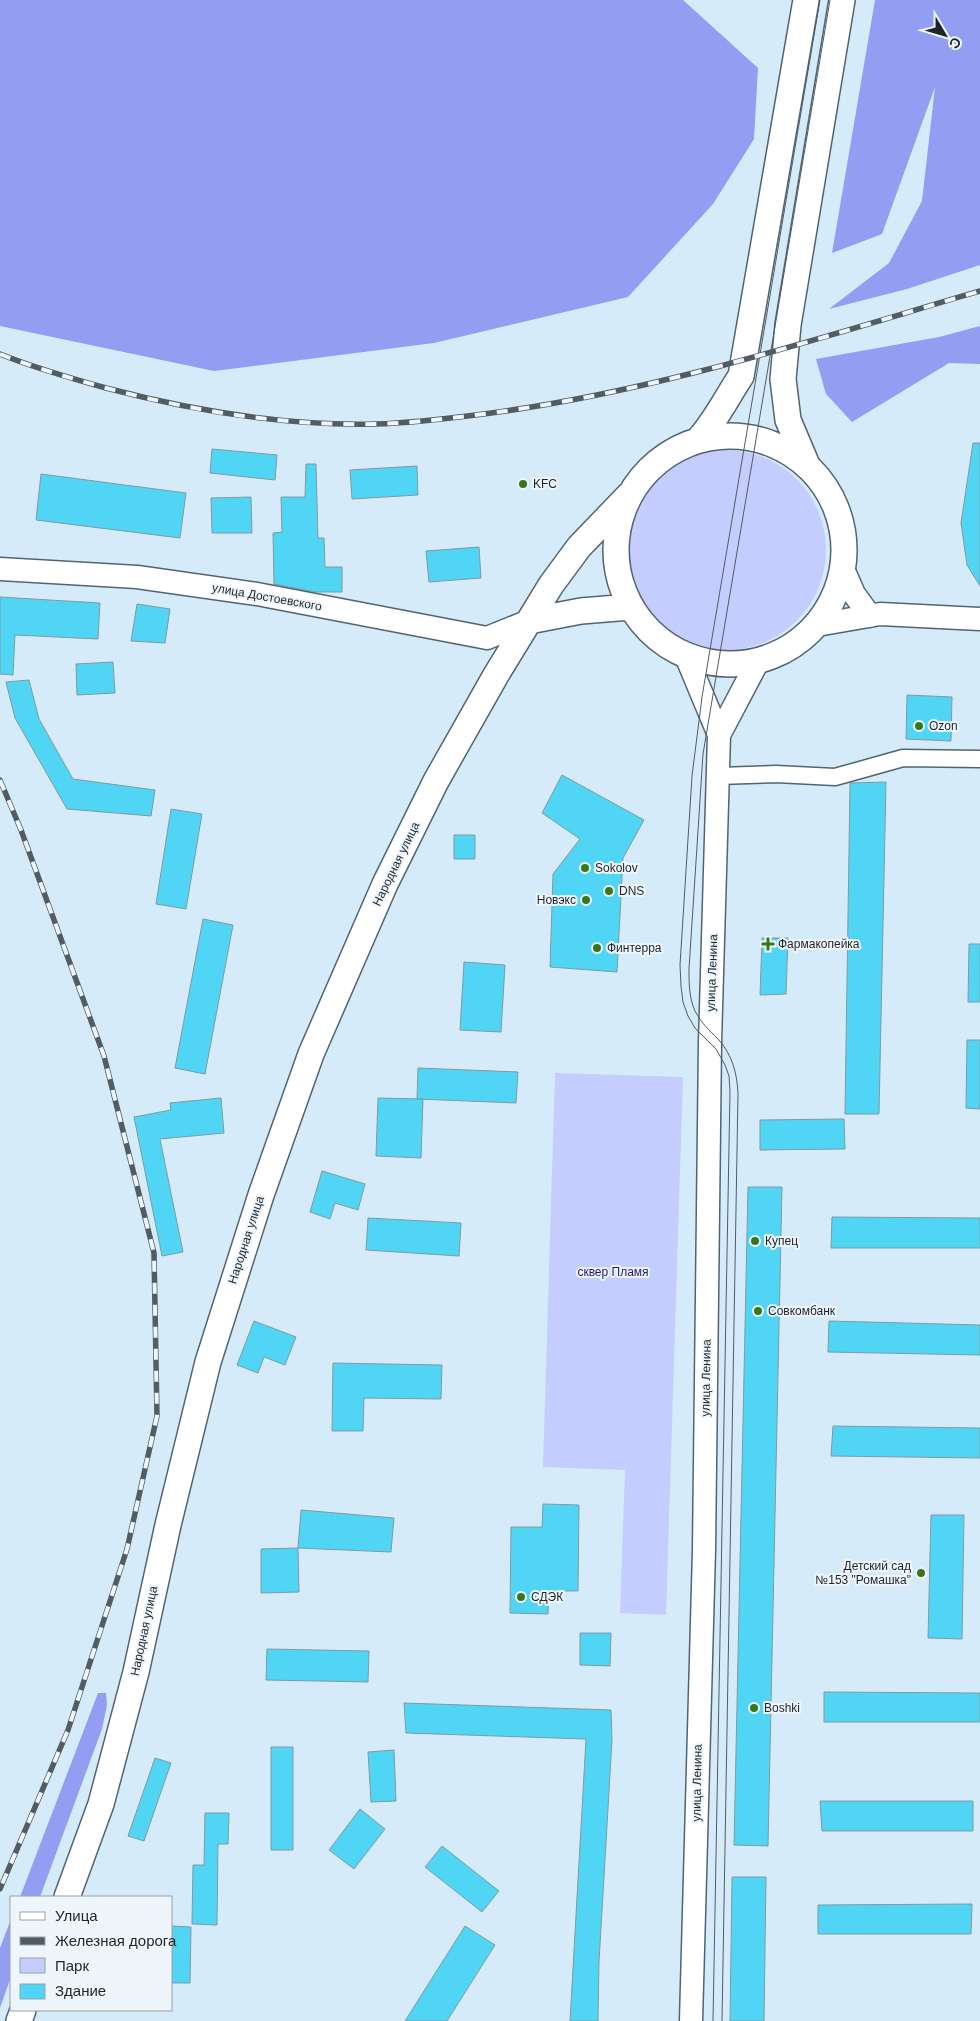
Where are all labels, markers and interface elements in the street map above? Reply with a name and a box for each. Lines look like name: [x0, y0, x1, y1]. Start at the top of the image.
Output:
north arrow: [920, 10, 970, 60]
text: С: [946, 34, 965, 52]
place label: KFC: [533, 477, 557, 491]
marker: KFC: [517, 478, 529, 490]
street label: улица Достоевского: [211, 580, 323, 614]
place label: Ozon: [929, 719, 958, 733]
marker: Ozon: [913, 720, 925, 732]
street label: Народная улица: [370, 819, 423, 908]
place label: Sokolov: [595, 861, 638, 875]
marker: Sokolov: [579, 862, 591, 874]
place label: DNS: [619, 884, 644, 898]
marker: DNS: [603, 885, 615, 897]
place label: Новэкс: [537, 893, 576, 907]
marker: Новэкс: [580, 894, 592, 906]
street label: улица Ленина: [704, 934, 720, 1012]
place label: Фармакопейка: [778, 937, 860, 951]
marker: Фармакопейка: [762, 938, 774, 950]
place label: Финтерра: [607, 941, 662, 955]
marker: Финтерра: [591, 942, 603, 954]
street label: Народная улица: [225, 1194, 267, 1286]
place label: Купец: [765, 1234, 798, 1248]
marker: Купец: [749, 1235, 761, 1247]
park label: сквер Пламя: [577, 1265, 649, 1279]
place label: Совкомбанк: [768, 1304, 836, 1318]
marker: Совкомбанк: [752, 1305, 764, 1317]
street label: улица Ленина: [698, 1339, 714, 1417]
place label: Детский сад №153 "Ромашка": [815, 1559, 911, 1587]
marker: Детский сад №153 "Ромашка": [915, 1567, 927, 1579]
street label: Народная улица: [128, 1584, 160, 1677]
place label: СДЭК: [531, 1590, 563, 1604]
marker: СДЭК: [515, 1591, 527, 1603]
place label: Boshki: [764, 1701, 800, 1715]
marker: Boshki: [748, 1702, 760, 1714]
street label: улица Ленина: [689, 1744, 705, 1822]
legend: [10, 1896, 172, 2011]
text: Улица: [55, 1907, 98, 1924]
text: Железная дорога: [55, 1932, 177, 1949]
text: Парк: [55, 1957, 89, 1974]
text: Здание: [55, 1982, 106, 1999]

